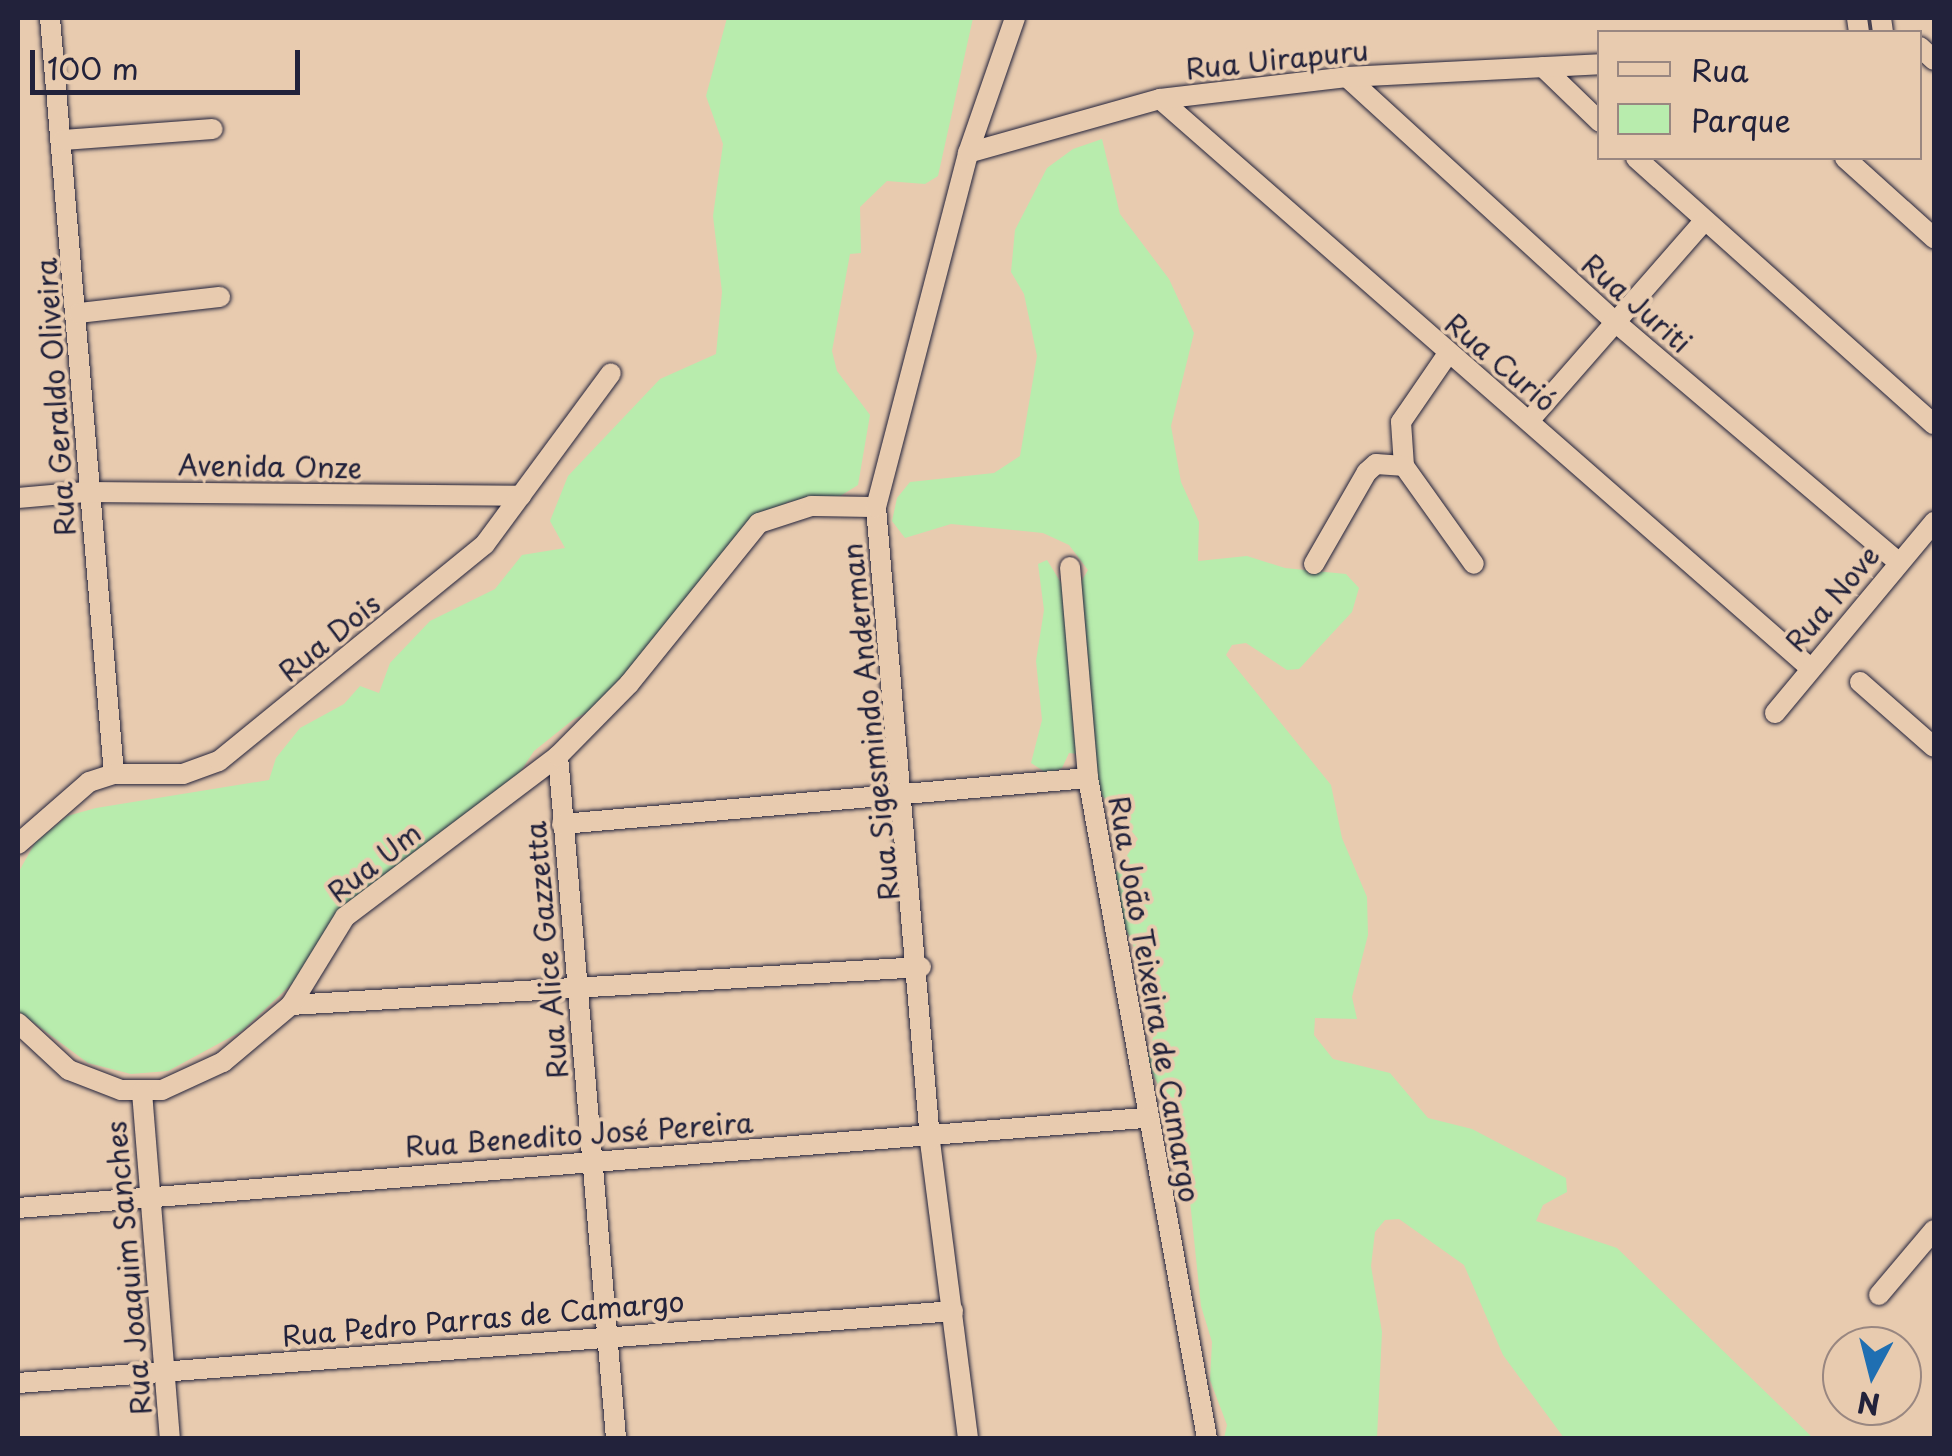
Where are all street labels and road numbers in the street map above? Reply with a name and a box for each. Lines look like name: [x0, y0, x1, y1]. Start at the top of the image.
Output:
street label: Rua Uirapuru: [1184, 33, 1370, 85]
street label: Rua Juriti: [1575, 246, 1699, 360]
street label: Rua Geraldo Oliveira: [28, 254, 82, 540]
street label: Rua Curió: [1438, 305, 1564, 419]
street label: Avenida Onze: [178, 448, 362, 484]
street label: Rua Nove: [1778, 538, 1886, 658]
street label: Rua Sigesmindo Anderman: [834, 541, 906, 903]
street label: Rua Dois: [271, 586, 387, 688]
street label: Rua João Teixeira de Camargo: [1102, 792, 1208, 1206]
street label: Rua Um: [320, 815, 428, 909]
street label: Rua Alice Gazzetta: [518, 819, 574, 1081]
street label: Rua Benedito José Pereira: [402, 1105, 756, 1163]
street label: Rua Joaquim Sanches: [98, 1120, 158, 1416]
street label: Rua Pedro Parras de Camargo: [278, 1283, 688, 1353]

